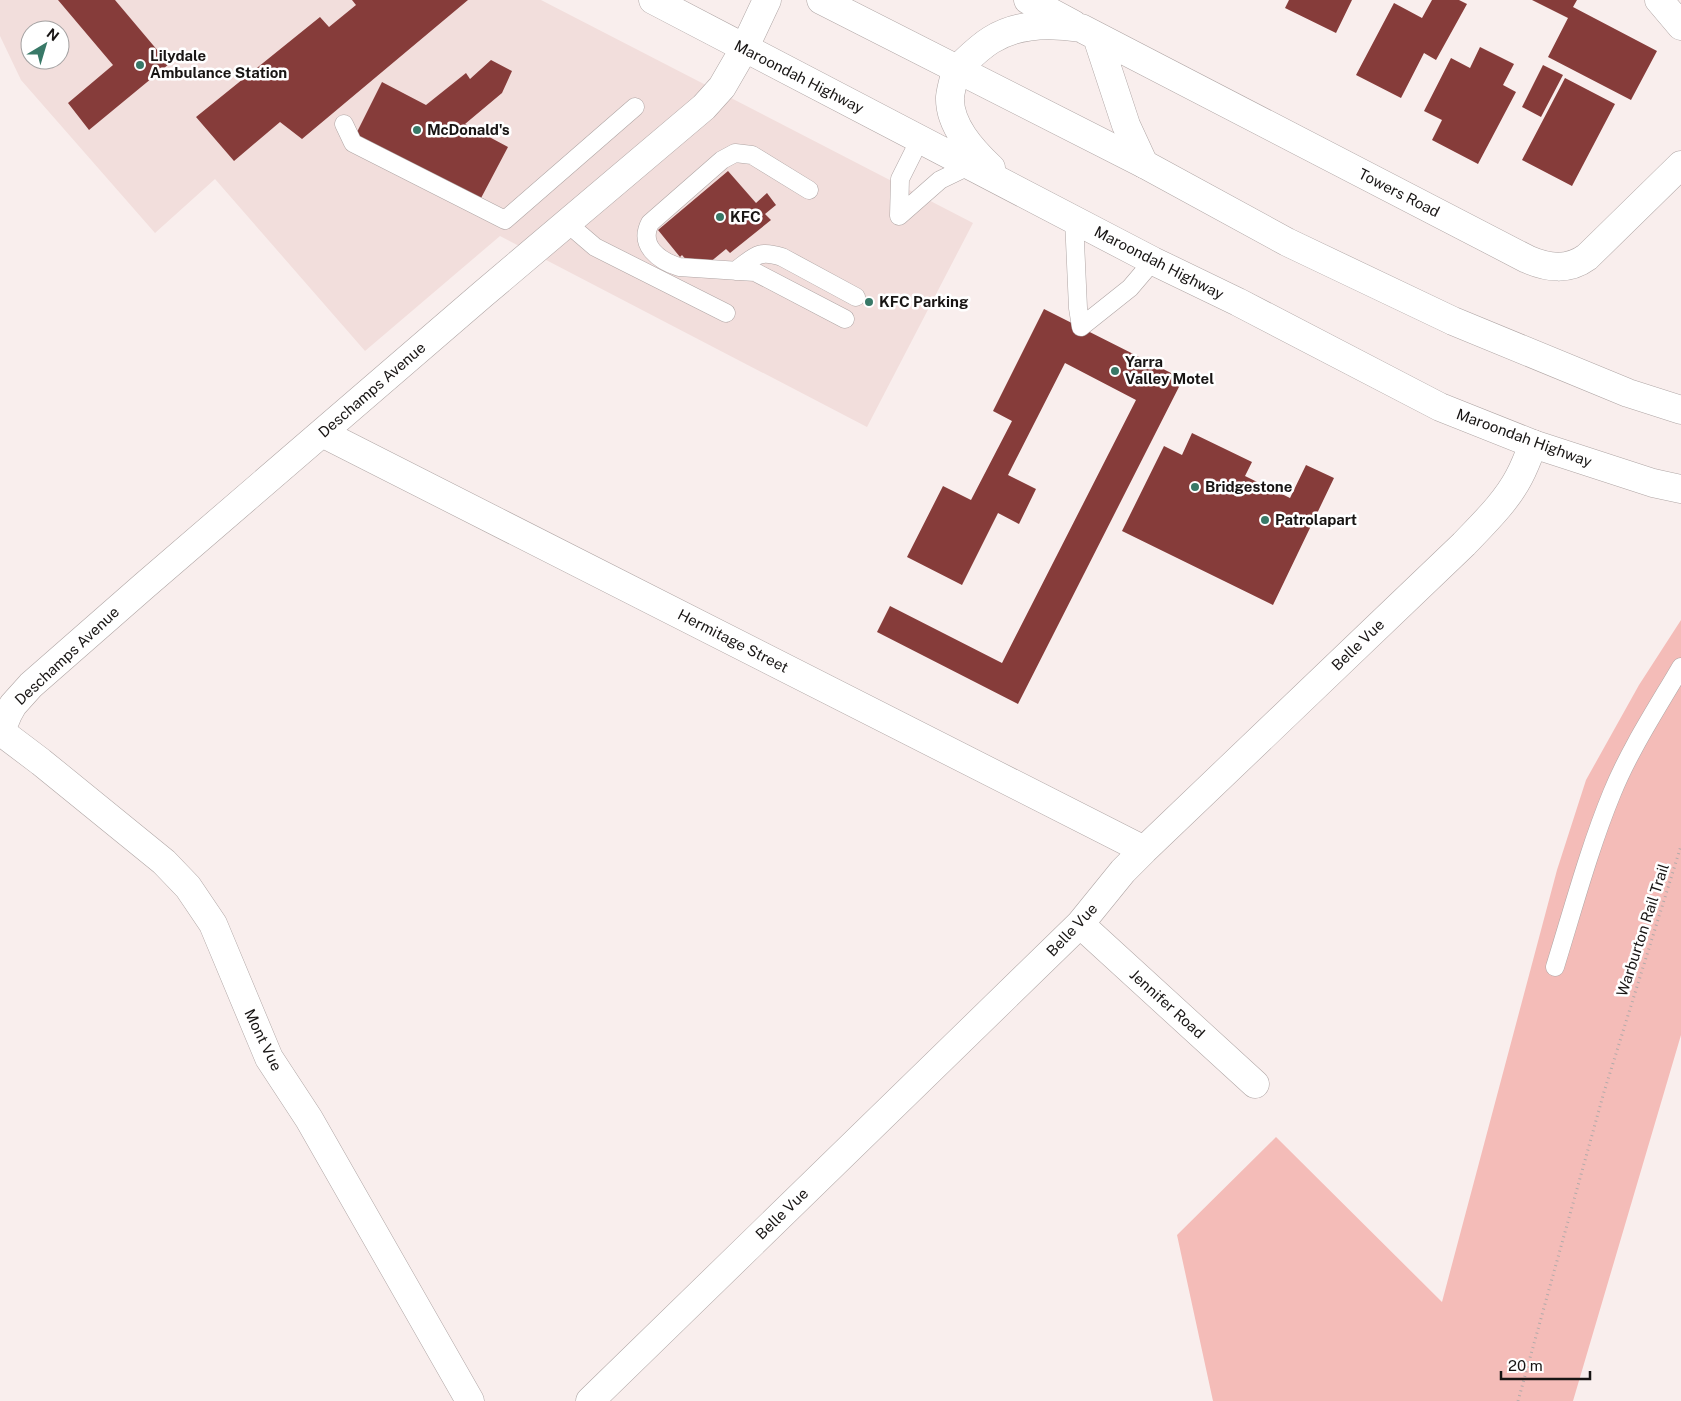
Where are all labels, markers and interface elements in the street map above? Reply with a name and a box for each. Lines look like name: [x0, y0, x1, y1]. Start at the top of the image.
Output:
north arrow: [20, 20, 70, 70]
text: N: [44, 25, 62, 44]
street label: Maroondah Highway: [732, 37, 867, 117]
place label: Lilydale Ambulance Station: [150, 47, 287, 81]
marker: Lilydale Ambulance Station: [134, 59, 146, 71]
place label: McDonald's: [427, 121, 510, 138]
marker: McDonald's: [411, 124, 423, 136]
street label: Towers Road: [1356, 165, 1443, 220]
place label: KFC: [730, 208, 761, 225]
marker: KFC: [714, 211, 726, 223]
street label: Maroondah Highway: [1092, 223, 1227, 303]
place label: KFC Parking: [879, 293, 969, 310]
marker: KFC Parking: [863, 296, 875, 308]
street label: Deschamps Avenue: [315, 339, 429, 441]
place label: Yarra Valley Motel: [1125, 353, 1214, 387]
marker: Yarra Valley Motel: [1109, 365, 1121, 377]
street label: Maroondah Highway: [1454, 405, 1594, 470]
place label: Bridgestone: [1205, 478, 1292, 495]
marker: Bridgestone: [1189, 481, 1201, 493]
place label: Patrolapart: [1275, 511, 1357, 528]
marker: Patrolapart: [1259, 514, 1271, 526]
street label: Deschamps Avenue: [11, 603, 122, 708]
street label: Hermitage Street: [675, 605, 791, 676]
street label: Belle Vue: [1328, 616, 1387, 674]
street label: Warburton Rail Trail: [1613, 861, 1672, 998]
street label: Belle Vue: [1043, 900, 1100, 960]
street label: Jennifer Road: [1126, 966, 1208, 1042]
street label: Mont Vue: [241, 1006, 286, 1073]
street label: Belle Vue: [752, 1185, 811, 1243]
scale bar: [1501, 1348, 1590, 1380]
text: 20 m: [1508, 1357, 1543, 1374]

